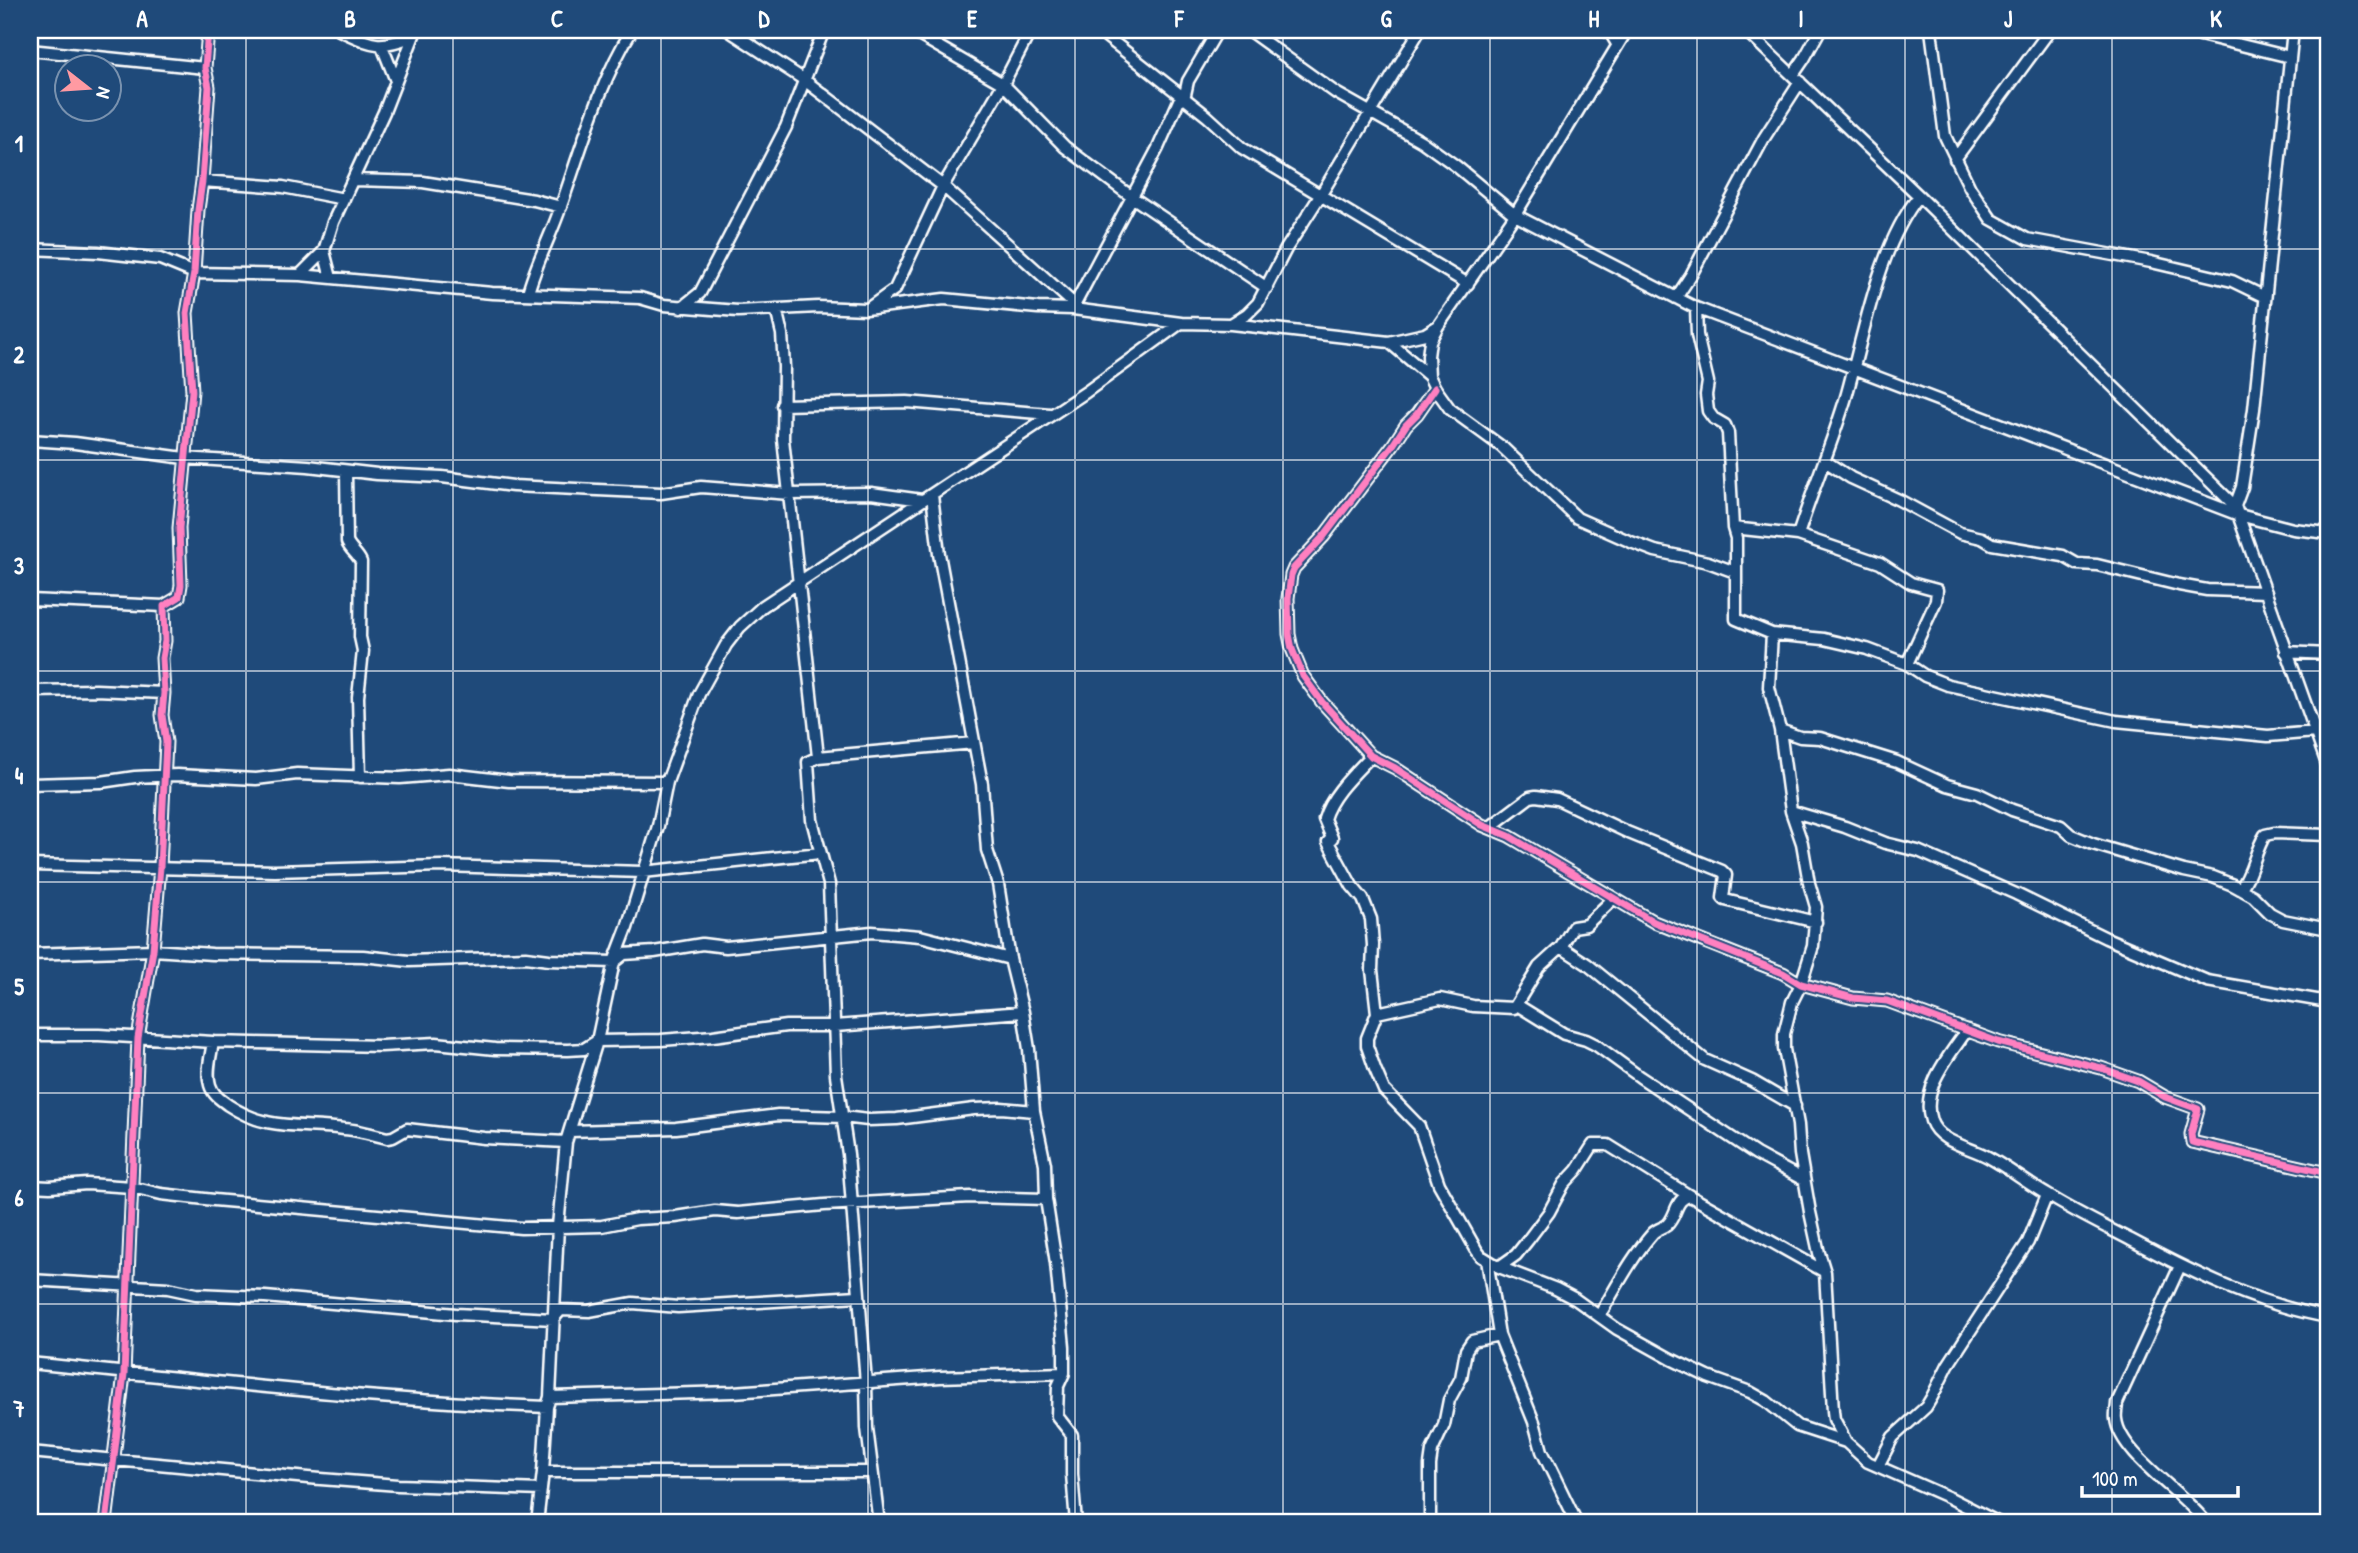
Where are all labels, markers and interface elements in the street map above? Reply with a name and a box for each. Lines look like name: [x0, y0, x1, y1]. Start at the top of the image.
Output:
text: A: [136, 3, 148, 34]
text: B: [344, 3, 356, 34]
text: C: [551, 3, 563, 34]
text: D: [759, 3, 771, 34]
text: E: [967, 3, 978, 34]
text: F: [1174, 3, 1185, 34]
text: G: [1380, 3, 1392, 34]
text: H: [1589, 3, 1600, 34]
text: I: [1798, 3, 1804, 34]
text: J: [2004, 3, 2013, 34]
text: K: [2210, 3, 2223, 34]
north arrow: [52, 52, 122, 122]
text: N: [90, 84, 118, 102]
text: 1: [15, 128, 23, 159]
text: 2: [14, 339, 25, 370]
text: 3: [14, 550, 24, 581]
text: 4: [15, 760, 24, 791]
text: 5: [14, 971, 24, 1002]
text: 6: [14, 1182, 24, 1213]
text: 7: [12, 1393, 25, 1424]
scale bar: [2082, 1455, 2237, 1499]
text: 100 m: [2092, 1464, 2138, 1493]

